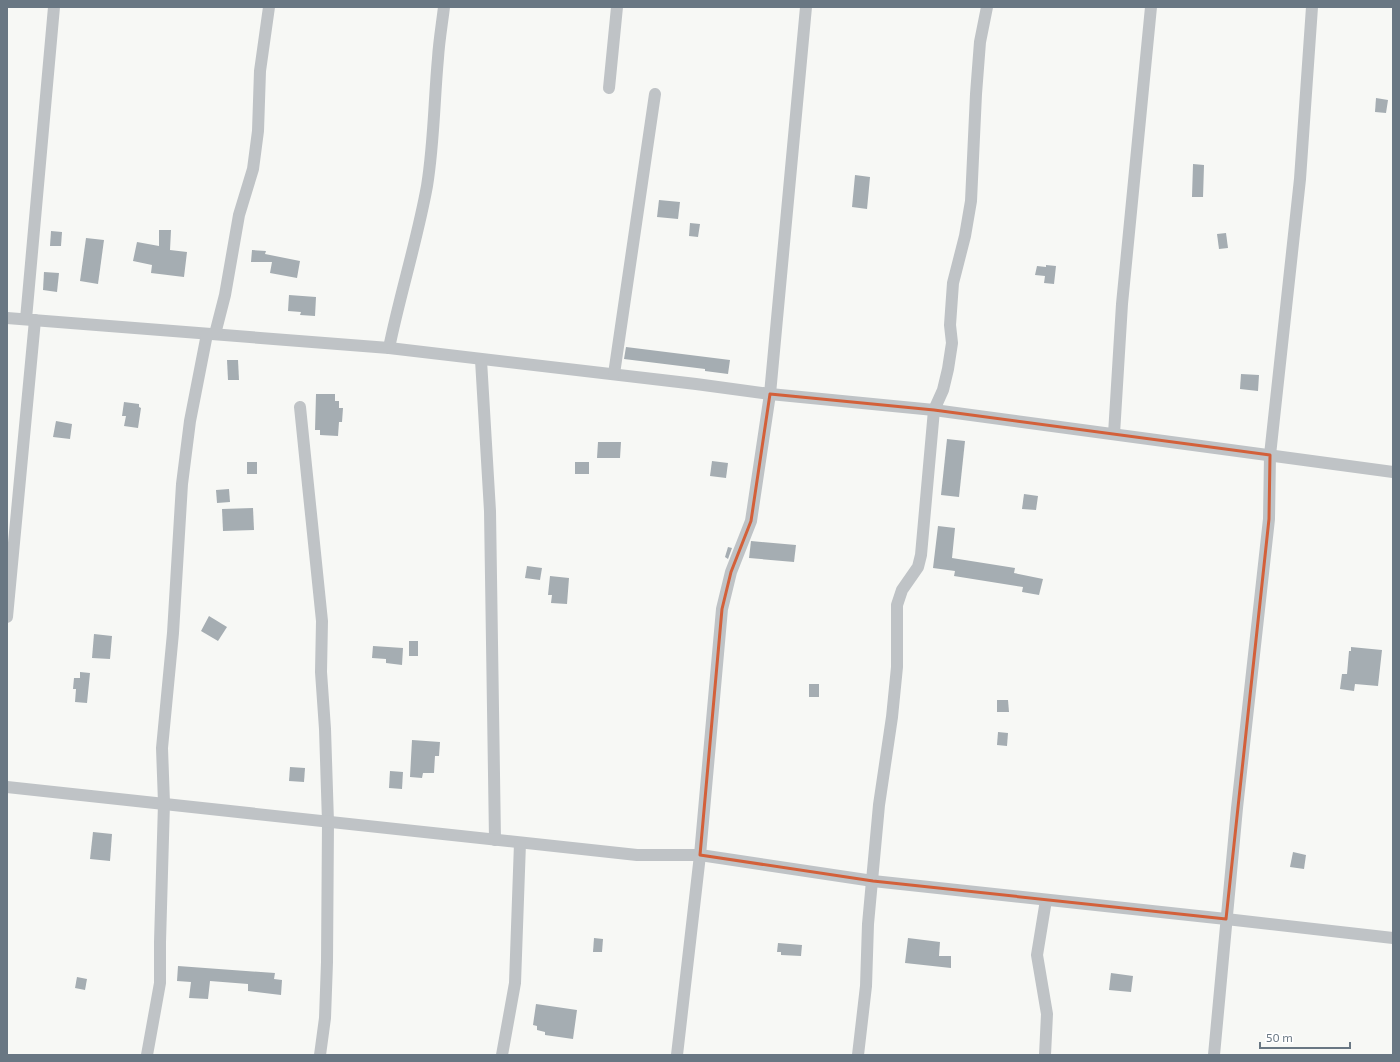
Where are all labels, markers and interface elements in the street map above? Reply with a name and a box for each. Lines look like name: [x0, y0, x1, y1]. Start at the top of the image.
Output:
scale bar: [1260, 1024, 1350, 1050]
text: 50 m: [1266, 1030, 1293, 1044]

